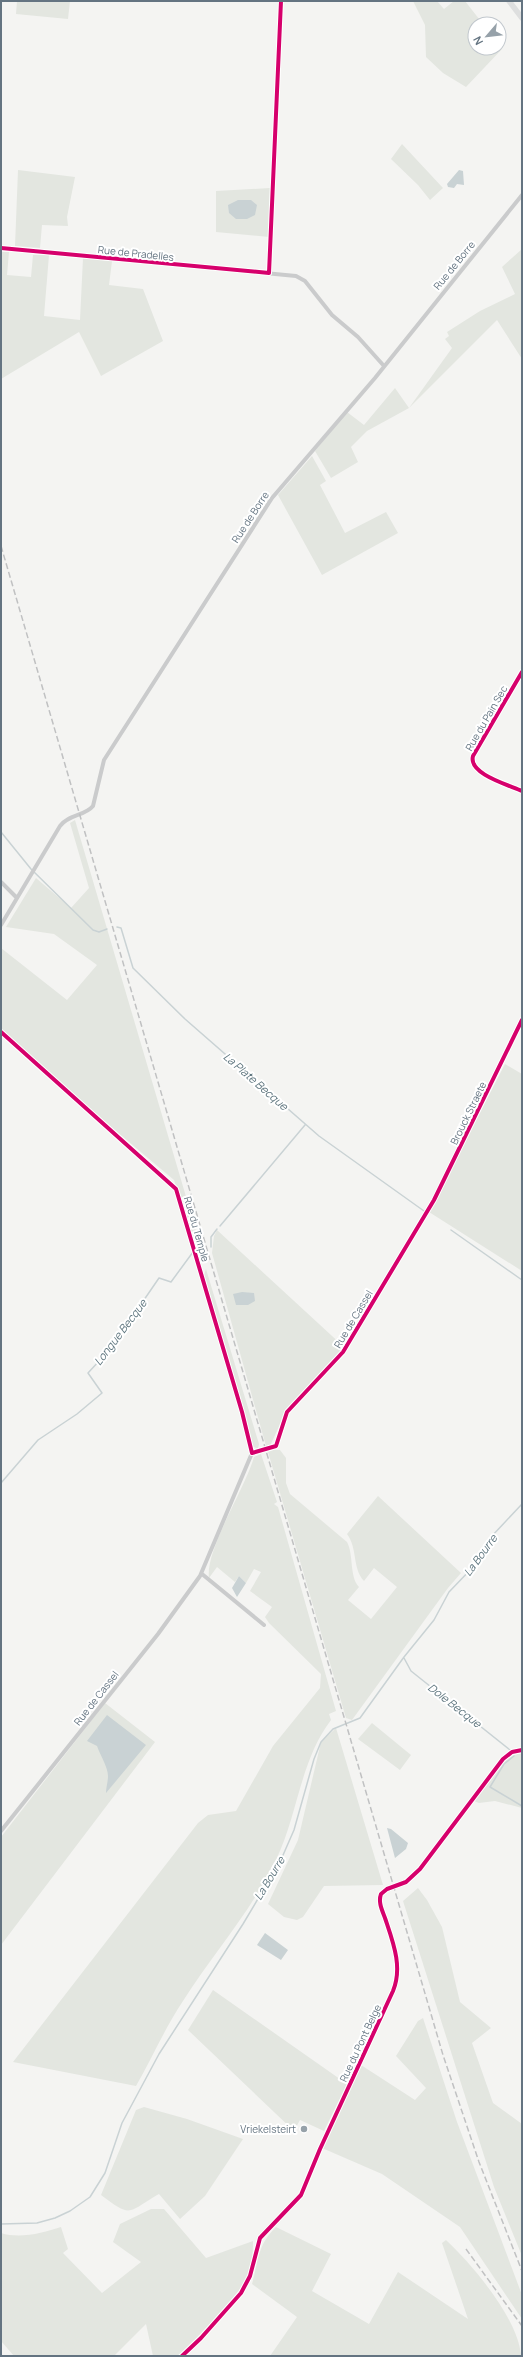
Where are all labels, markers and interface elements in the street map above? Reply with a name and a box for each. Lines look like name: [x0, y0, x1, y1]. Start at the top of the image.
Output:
north arrow: [467, 16, 507, 56]
text: N: [469, 34, 486, 48]
street label: Rue de Borre: [430, 238, 478, 292]
street label: Rue de Pradelles: [97, 242, 175, 264]
street label: Rue de Borre: [228, 488, 272, 546]
street label: Rue du Pain Sec: [462, 682, 511, 753]
water label: La Plate Becque: [221, 1049, 292, 1114]
street label: Brouck Straete: [447, 1079, 489, 1147]
street label: Rue du Temple: [181, 1195, 213, 1263]
street label: Rue de Cassel: [330, 1287, 376, 1351]
water label: Longue Becque: [90, 1295, 150, 1368]
water label: La Bourre: [460, 1531, 500, 1579]
street label: Rue de Cassel: [70, 1668, 122, 1728]
water label: Dole Becque: [425, 1679, 485, 1731]
water label: La Bourre: [250, 1853, 288, 1902]
street label: Rue du Pont Belge: [336, 2002, 384, 2084]
place label: Vriekelsteirt: [240, 2122, 296, 2136]
marker: Vriekelsteirt: [299, 2124, 309, 2134]

